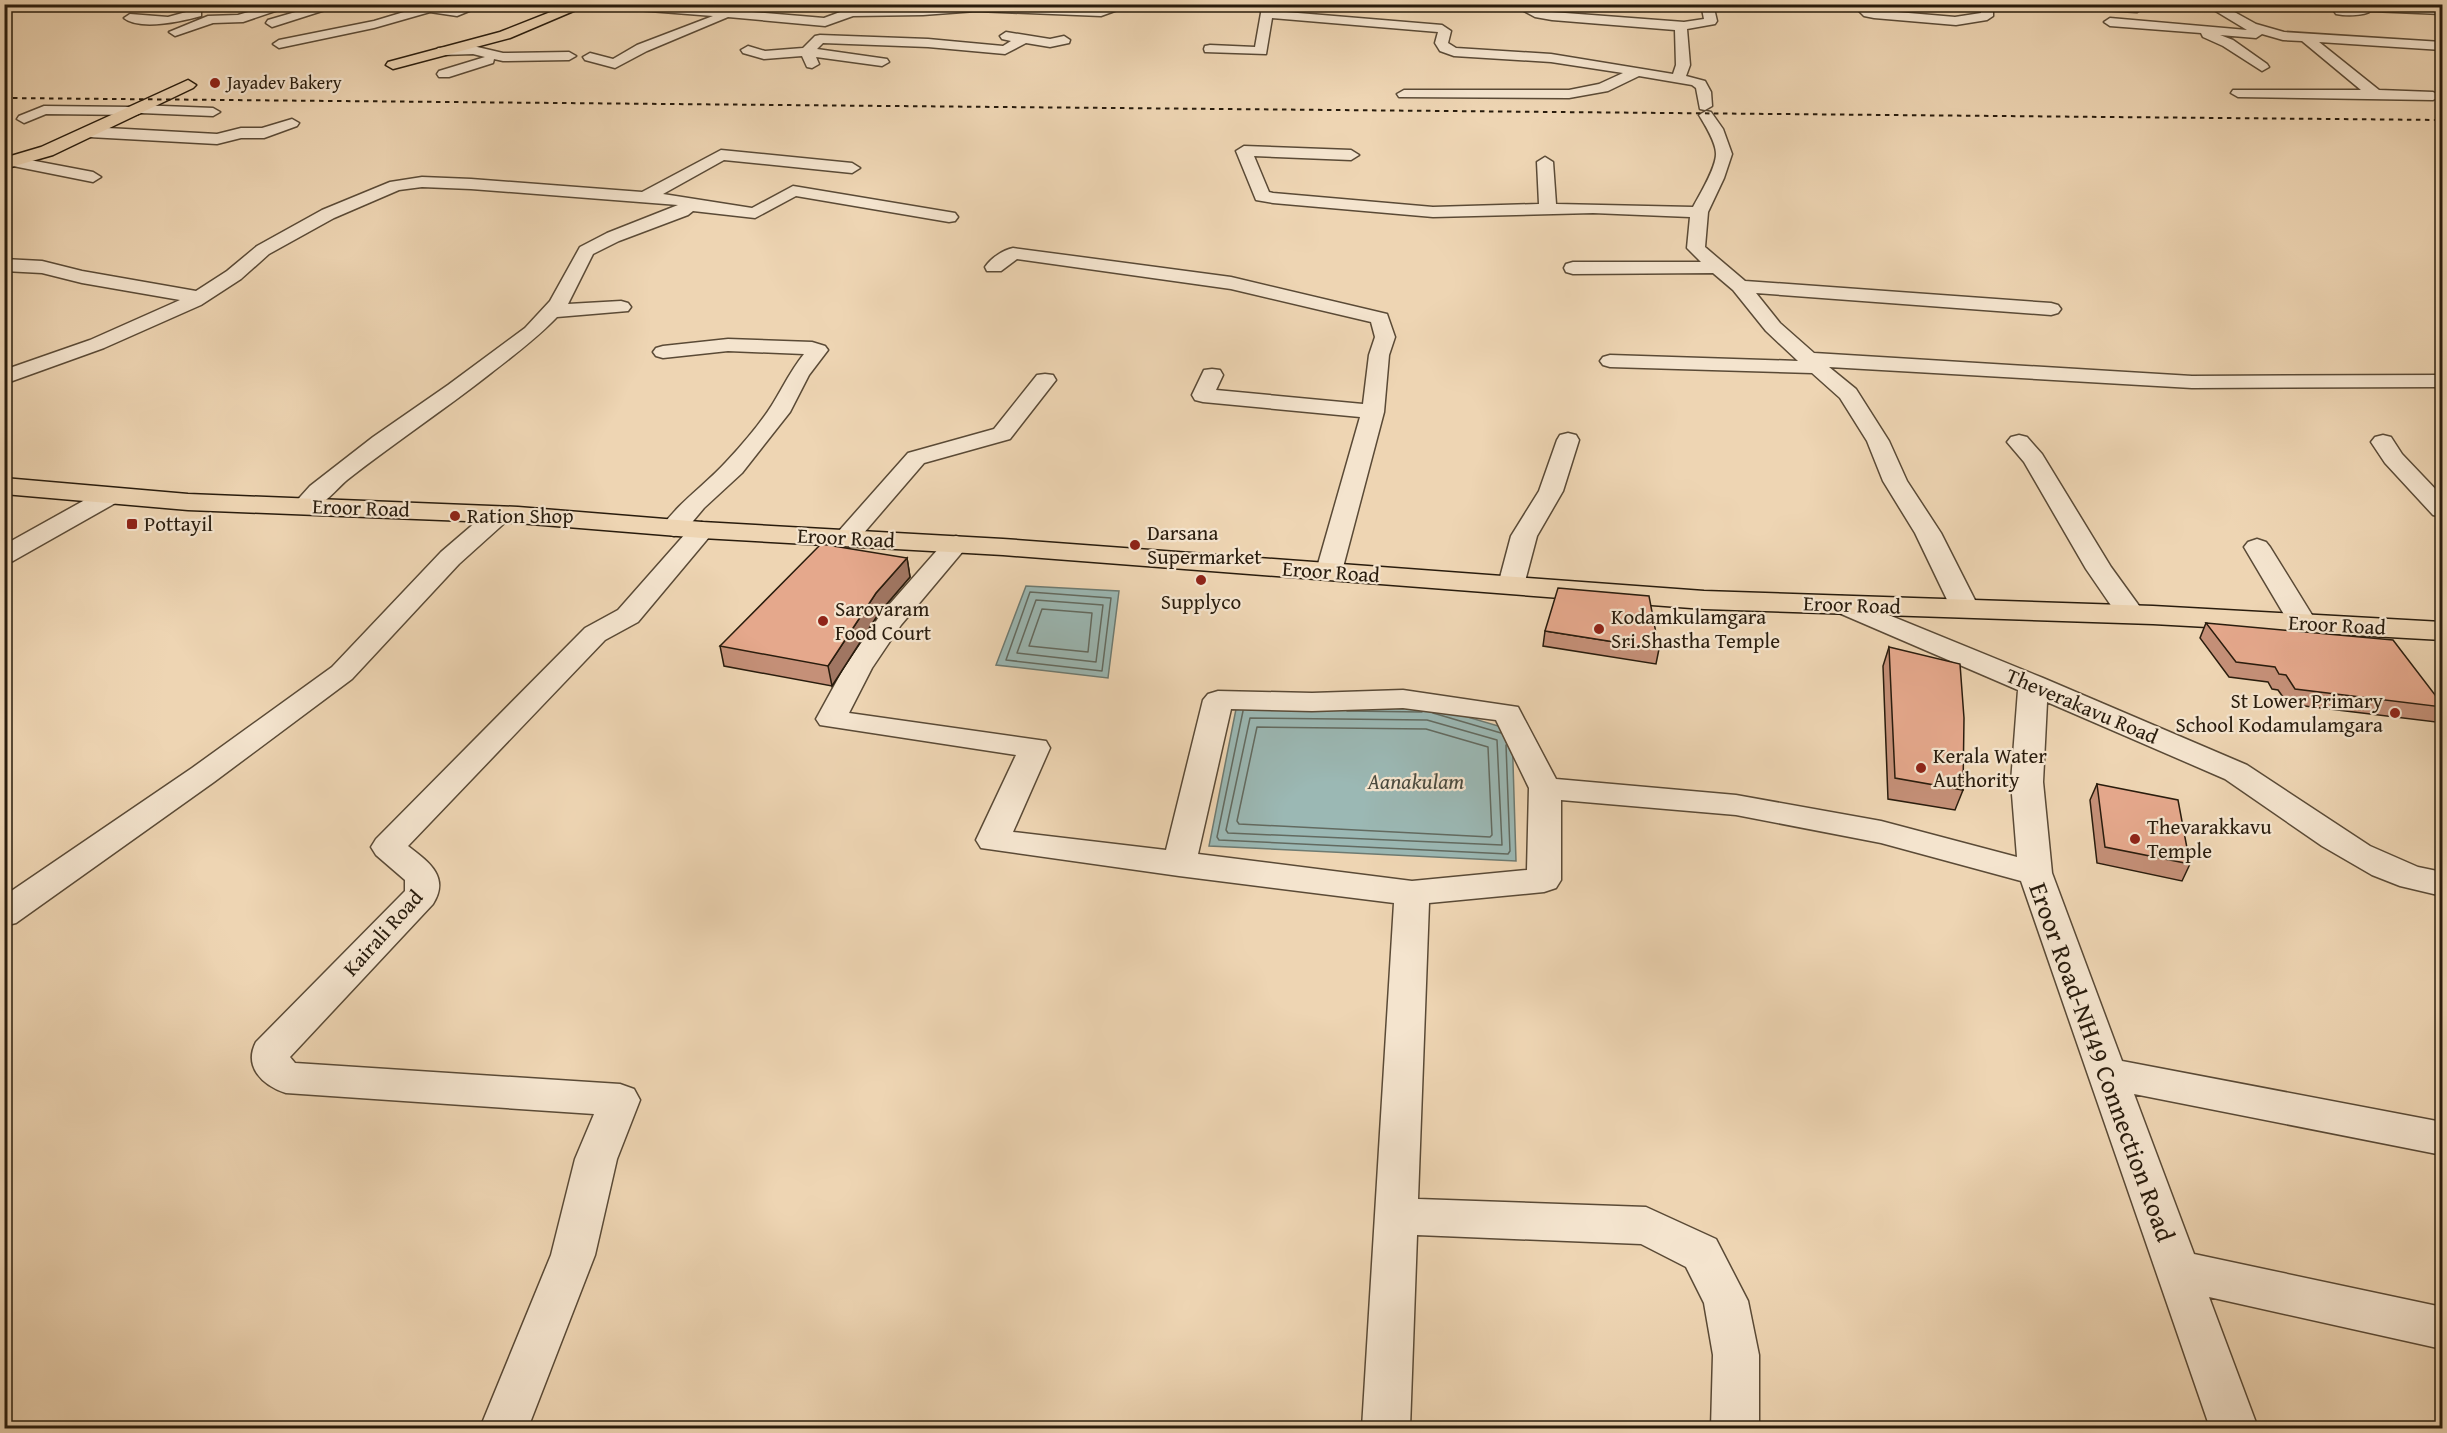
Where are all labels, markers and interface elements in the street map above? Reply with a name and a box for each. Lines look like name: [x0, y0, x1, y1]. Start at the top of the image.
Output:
place label: Jayadev Bakery: [225, 69, 342, 96]
marker: Jayadev Bakery: [208, 76, 222, 90]
street label: Eroor Road: [312, 490, 411, 525]
place label: Ration Shop: [467, 500, 574, 531]
place label: Pottayil: [144, 508, 213, 539]
marker: Ration Shop: [448, 509, 462, 523]
marker: Pottayil: [125, 517, 139, 531]
place label: Darsana Supermarket: [1147, 517, 1262, 572]
street label: Eroor Road: [796, 519, 896, 556]
marker: Darsana Supermarket: [1128, 538, 1142, 552]
street label: Eroor Road: [1281, 553, 1382, 590]
marker: Supplyco: [1194, 573, 1208, 587]
place label: Supplyco: [1161, 586, 1241, 617]
street label: Eroor Road: [1803, 587, 1902, 622]
place label: Sarovaram Food Court: [835, 593, 932, 648]
place label: Kodamkulamgara Sri.Shastha Temple: [1611, 601, 1780, 656]
street label: Eroor Road: [2287, 606, 2387, 643]
marker: Sarovaram Food Court: [816, 614, 830, 628]
marker: Kodamkulamgara Sri.Shastha Temple: [1592, 622, 1606, 636]
street label: Theverakavu Road: [2001, 660, 2164, 752]
place label: St Lower Primary School Kodamulamgara: [2175, 685, 2384, 740]
marker: St Lower Primary School Kodamulamgara: [2388, 706, 2402, 720]
place label: Kerala Water Authority: [1933, 740, 2047, 795]
marker: Kerala Water Authority: [1914, 761, 1928, 775]
water label: Aanakulam: [1367, 765, 1464, 797]
place label: Thevarakkavu Temple: [2147, 811, 2272, 866]
marker: Thevarakkavu Temple: [2128, 832, 2142, 846]
street label: Eroor Road-NH49 Connection Road: [2019, 877, 2186, 1247]
street label: Kairali Road: [335, 882, 430, 983]

